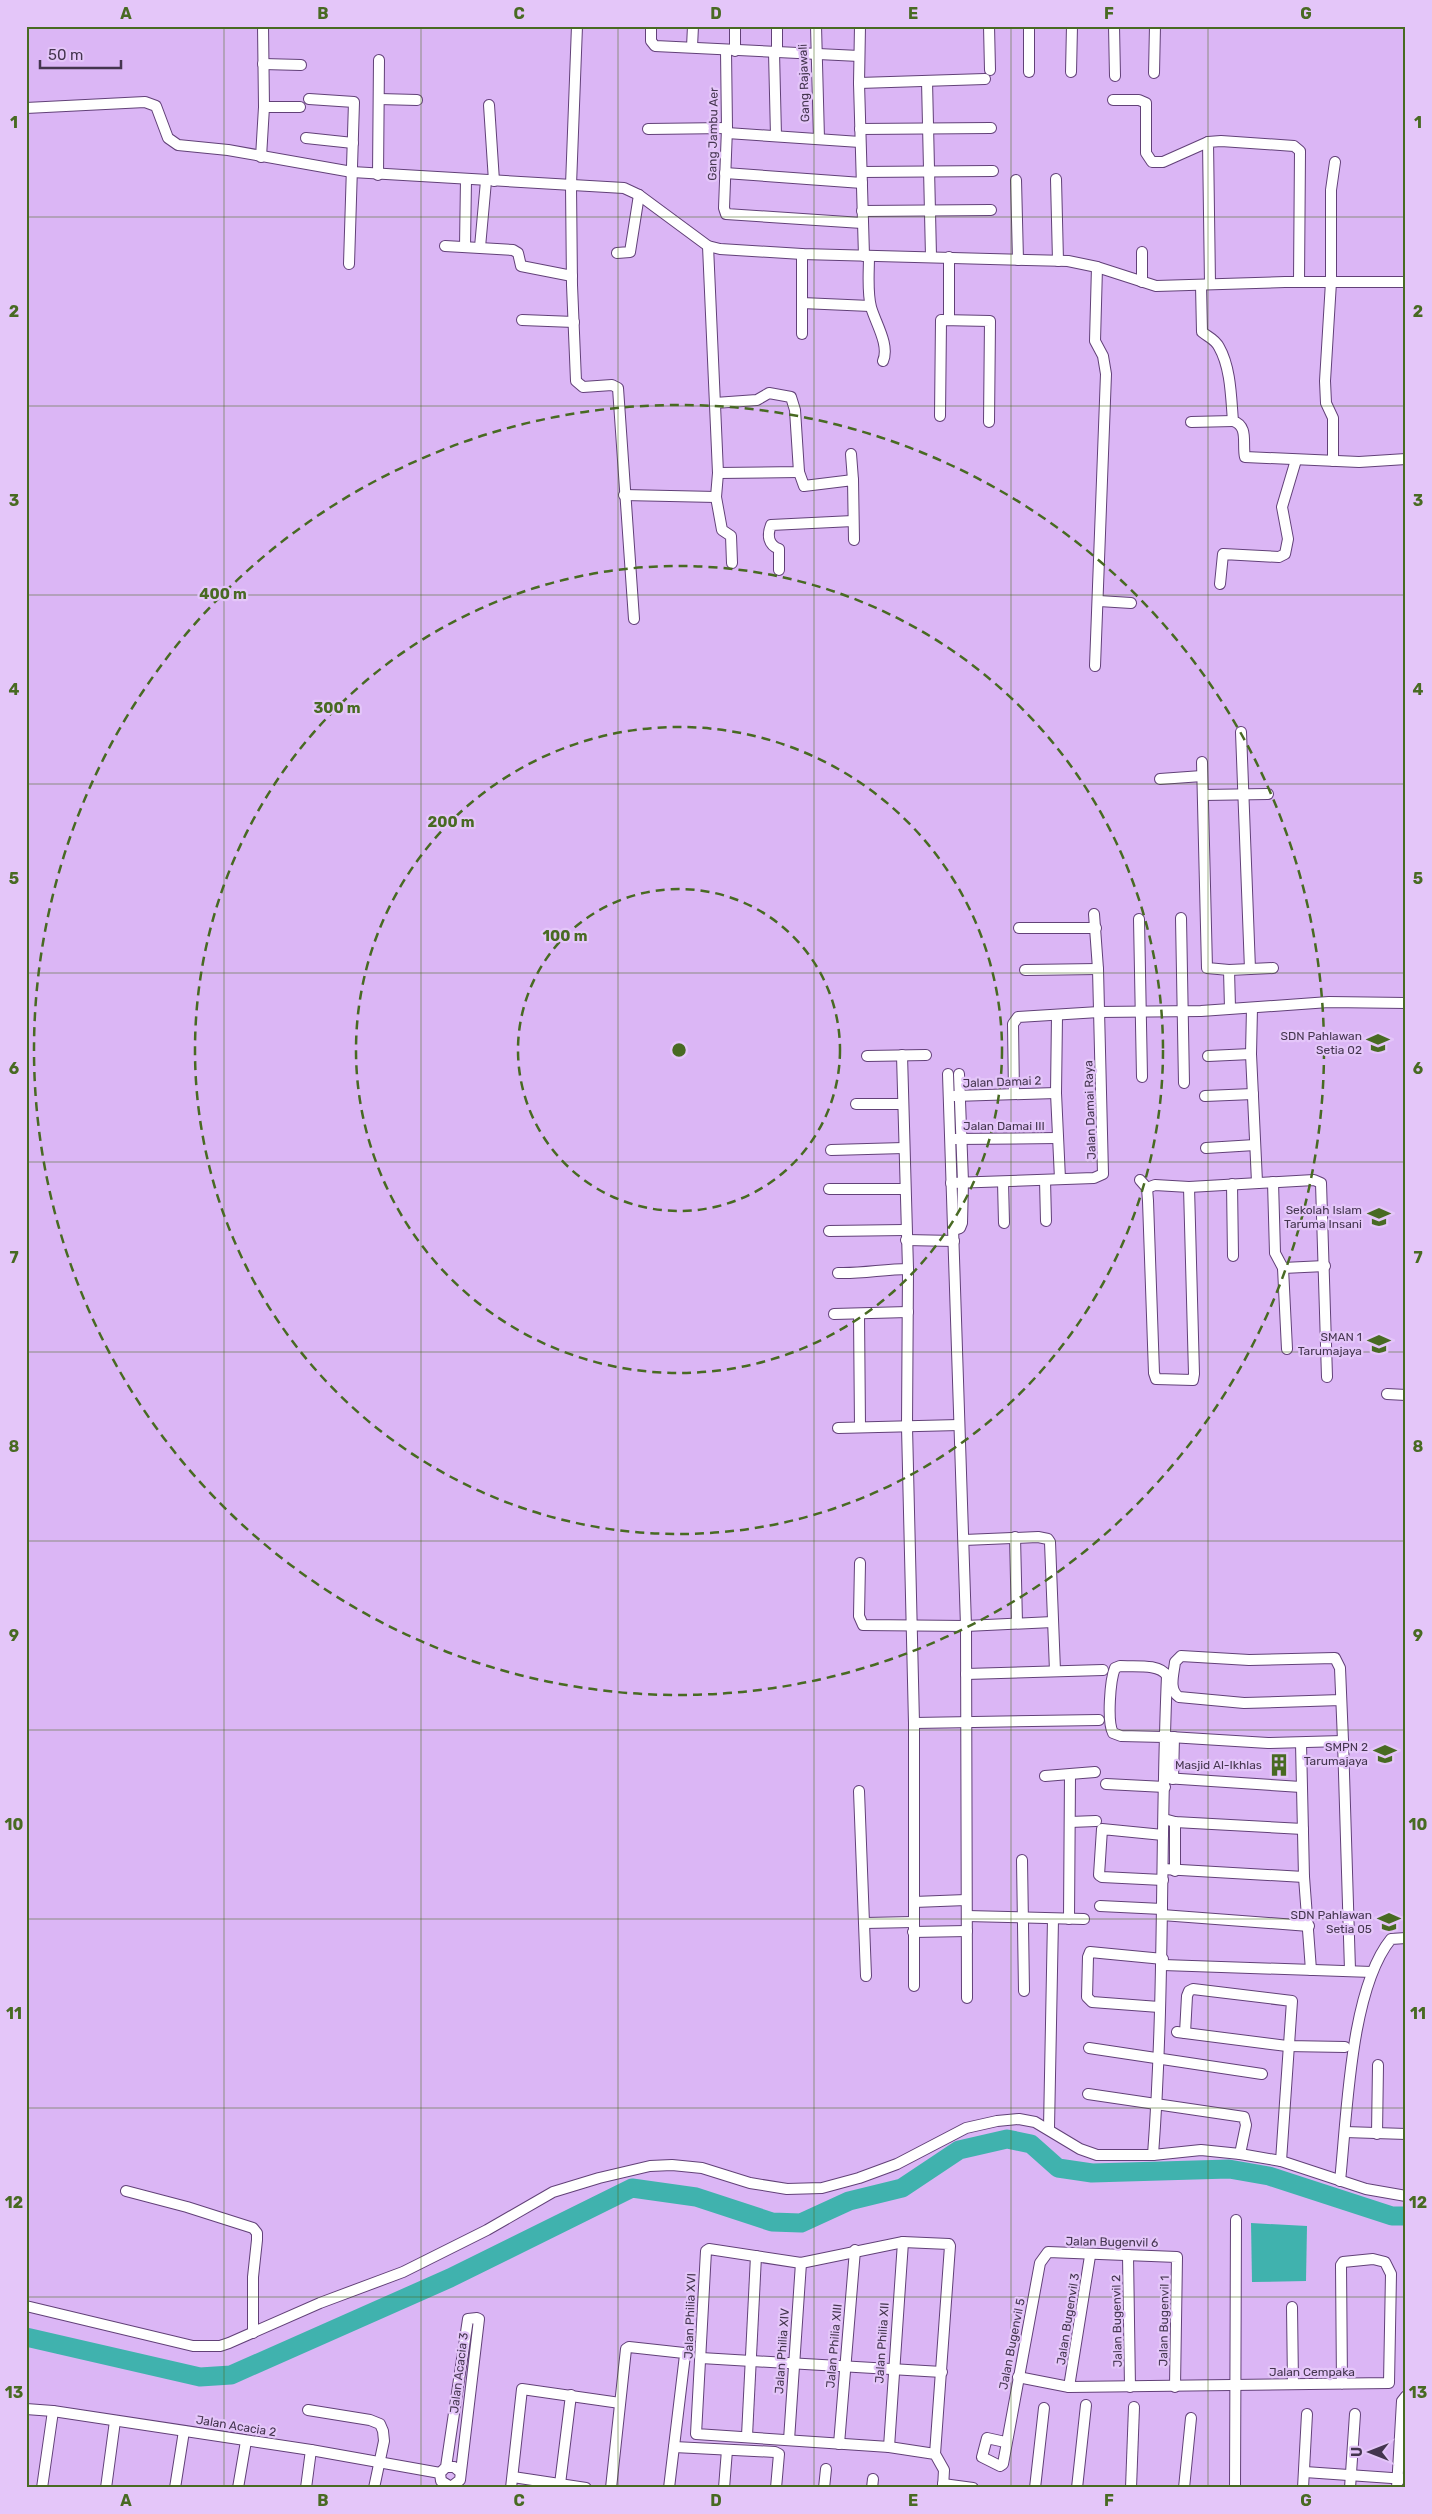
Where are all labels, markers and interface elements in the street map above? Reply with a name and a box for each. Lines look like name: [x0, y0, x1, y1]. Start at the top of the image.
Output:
text: A: [120, 4, 132, 23]
text: B: [317, 4, 329, 23]
text: C: [513, 4, 525, 23]
text: D: [710, 4, 722, 23]
text: E: [908, 4, 918, 23]
text: F: [1104, 4, 1114, 23]
text: G: [1300, 4, 1312, 23]
scale bar: [40, 38, 121, 70]
street label: Gang Rajawali: [796, 44, 812, 122]
text: 50 m: [48, 46, 83, 64]
street label: Gang Jambu Aer: [705, 87, 721, 181]
text: 1: [10, 113, 18, 132]
text: 1: [1414, 113, 1422, 132]
text: 2: [9, 302, 19, 321]
text: 2: [1413, 302, 1423, 321]
text: 3: [9, 491, 19, 510]
text: 3: [1413, 491, 1423, 510]
text: 400 m: [199, 585, 247, 603]
text: 4: [9, 680, 20, 699]
text: 4: [1413, 680, 1424, 699]
text: 300 m: [313, 699, 361, 717]
text: 200 m: [427, 813, 475, 831]
text: 5: [9, 869, 19, 888]
text: 5: [1413, 869, 1423, 888]
text: 100 m: [543, 927, 587, 945]
place label: SDN Pahlawan Setia 02: [1281, 1029, 1362, 1057]
school or university icon: SDN Pahlawan Setia 02: [1365, 1030, 1391, 1056]
centre of rings: [670, 1041, 688, 1059]
text: 6: [9, 1059, 19, 1078]
text: 6: [1413, 1059, 1423, 1078]
street label: Jalan Damai Raya: [1081, 1060, 1099, 1160]
street label: Jalan Damai 2: [962, 1074, 1042, 1090]
street label: Jalan Damai III: [963, 1119, 1045, 1133]
place label: Sekolah Islam Taruma Insani: [1284, 1203, 1362, 1231]
school or university icon: Sekolah Islam Taruma Insani: [1366, 1204, 1392, 1230]
text: 7: [9, 1248, 19, 1267]
text: 7: [1413, 1248, 1423, 1267]
place label: SMAN 1 Tarumajaya: [1298, 1330, 1362, 1358]
school or university icon: SMAN 1 Tarumajaya: [1366, 1331, 1392, 1357]
text: 8: [9, 1437, 20, 1456]
text: 8: [1413, 1437, 1424, 1456]
text: 9: [9, 1626, 19, 1645]
text: 9: [1413, 1626, 1423, 1645]
place label: SMPN 2 Tarumajaya: [1304, 1740, 1368, 1768]
school or university icon: SMPN 2 Tarumajaya: [1372, 1741, 1398, 1767]
building icon: Masjid Al-Ikhlas: [1266, 1752, 1292, 1778]
place label: Masjid Al-Ikhlas: [1175, 1758, 1262, 1772]
text: 10: [5, 1815, 24, 1834]
text: 10: [1409, 1815, 1428, 1834]
place label: SDN Pahlawan Setia 05: [1291, 1908, 1372, 1936]
school or university icon: SDN Pahlawan Setia 05: [1376, 1909, 1402, 1935]
text: 11: [6, 2004, 22, 2023]
text: 11: [1410, 2004, 1426, 2023]
text: 12: [5, 2193, 23, 2212]
text: 12: [1409, 2193, 1427, 2212]
street label: Jalan Bugenvil 6: [1065, 2234, 1159, 2250]
street label: Jalan Bugenvil 3: [1054, 2272, 1082, 2366]
street label: Jalan Philia XVI: [682, 2273, 698, 2359]
street label: Jalan Bugenvil 2: [1109, 2275, 1125, 2367]
street label: Jalan Bugenvil 1: [1156, 2276, 1172, 2366]
street label: Jalan Bugenvil 5: [996, 2297, 1028, 2391]
street label: Jalan Philia XII: [872, 2302, 892, 2384]
street label: Jalan Philia XIII: [823, 2303, 845, 2389]
street label: Jalan Philia XIV: [772, 2307, 792, 2394]
street label: Jalan Acacia 3: [447, 2332, 471, 2414]
street label: Jalan Cempaka: [1269, 2365, 1355, 2379]
text: 13: [5, 2383, 23, 2402]
text: 13: [1409, 2383, 1427, 2402]
street label: Jalan Acacia 2: [195, 2413, 277, 2439]
north arrow: [1344, 2426, 1394, 2476]
text: U: [1349, 2447, 1366, 2457]
text: A: [120, 2491, 132, 2510]
text: B: [317, 2491, 329, 2510]
text: C: [513, 2491, 525, 2510]
text: D: [710, 2491, 722, 2510]
text: E: [908, 2491, 918, 2510]
text: F: [1104, 2491, 1114, 2510]
text: G: [1300, 2491, 1312, 2510]

